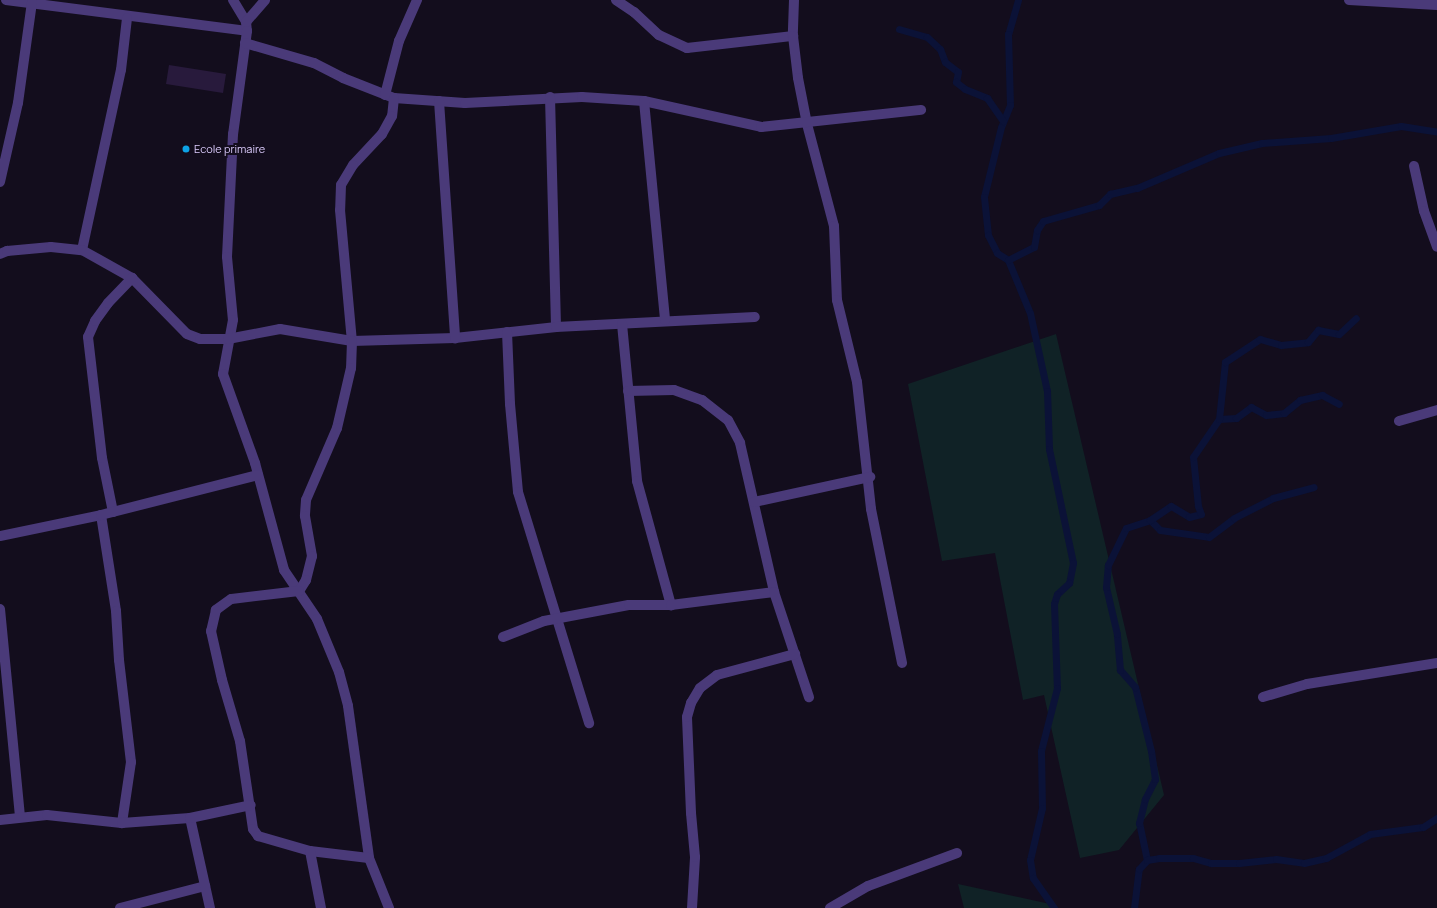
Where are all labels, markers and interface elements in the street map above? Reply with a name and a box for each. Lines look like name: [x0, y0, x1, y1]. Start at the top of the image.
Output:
place label: Ecole primaire: [194, 142, 265, 156]
marker: Ecole primaire: [181, 144, 191, 154]

